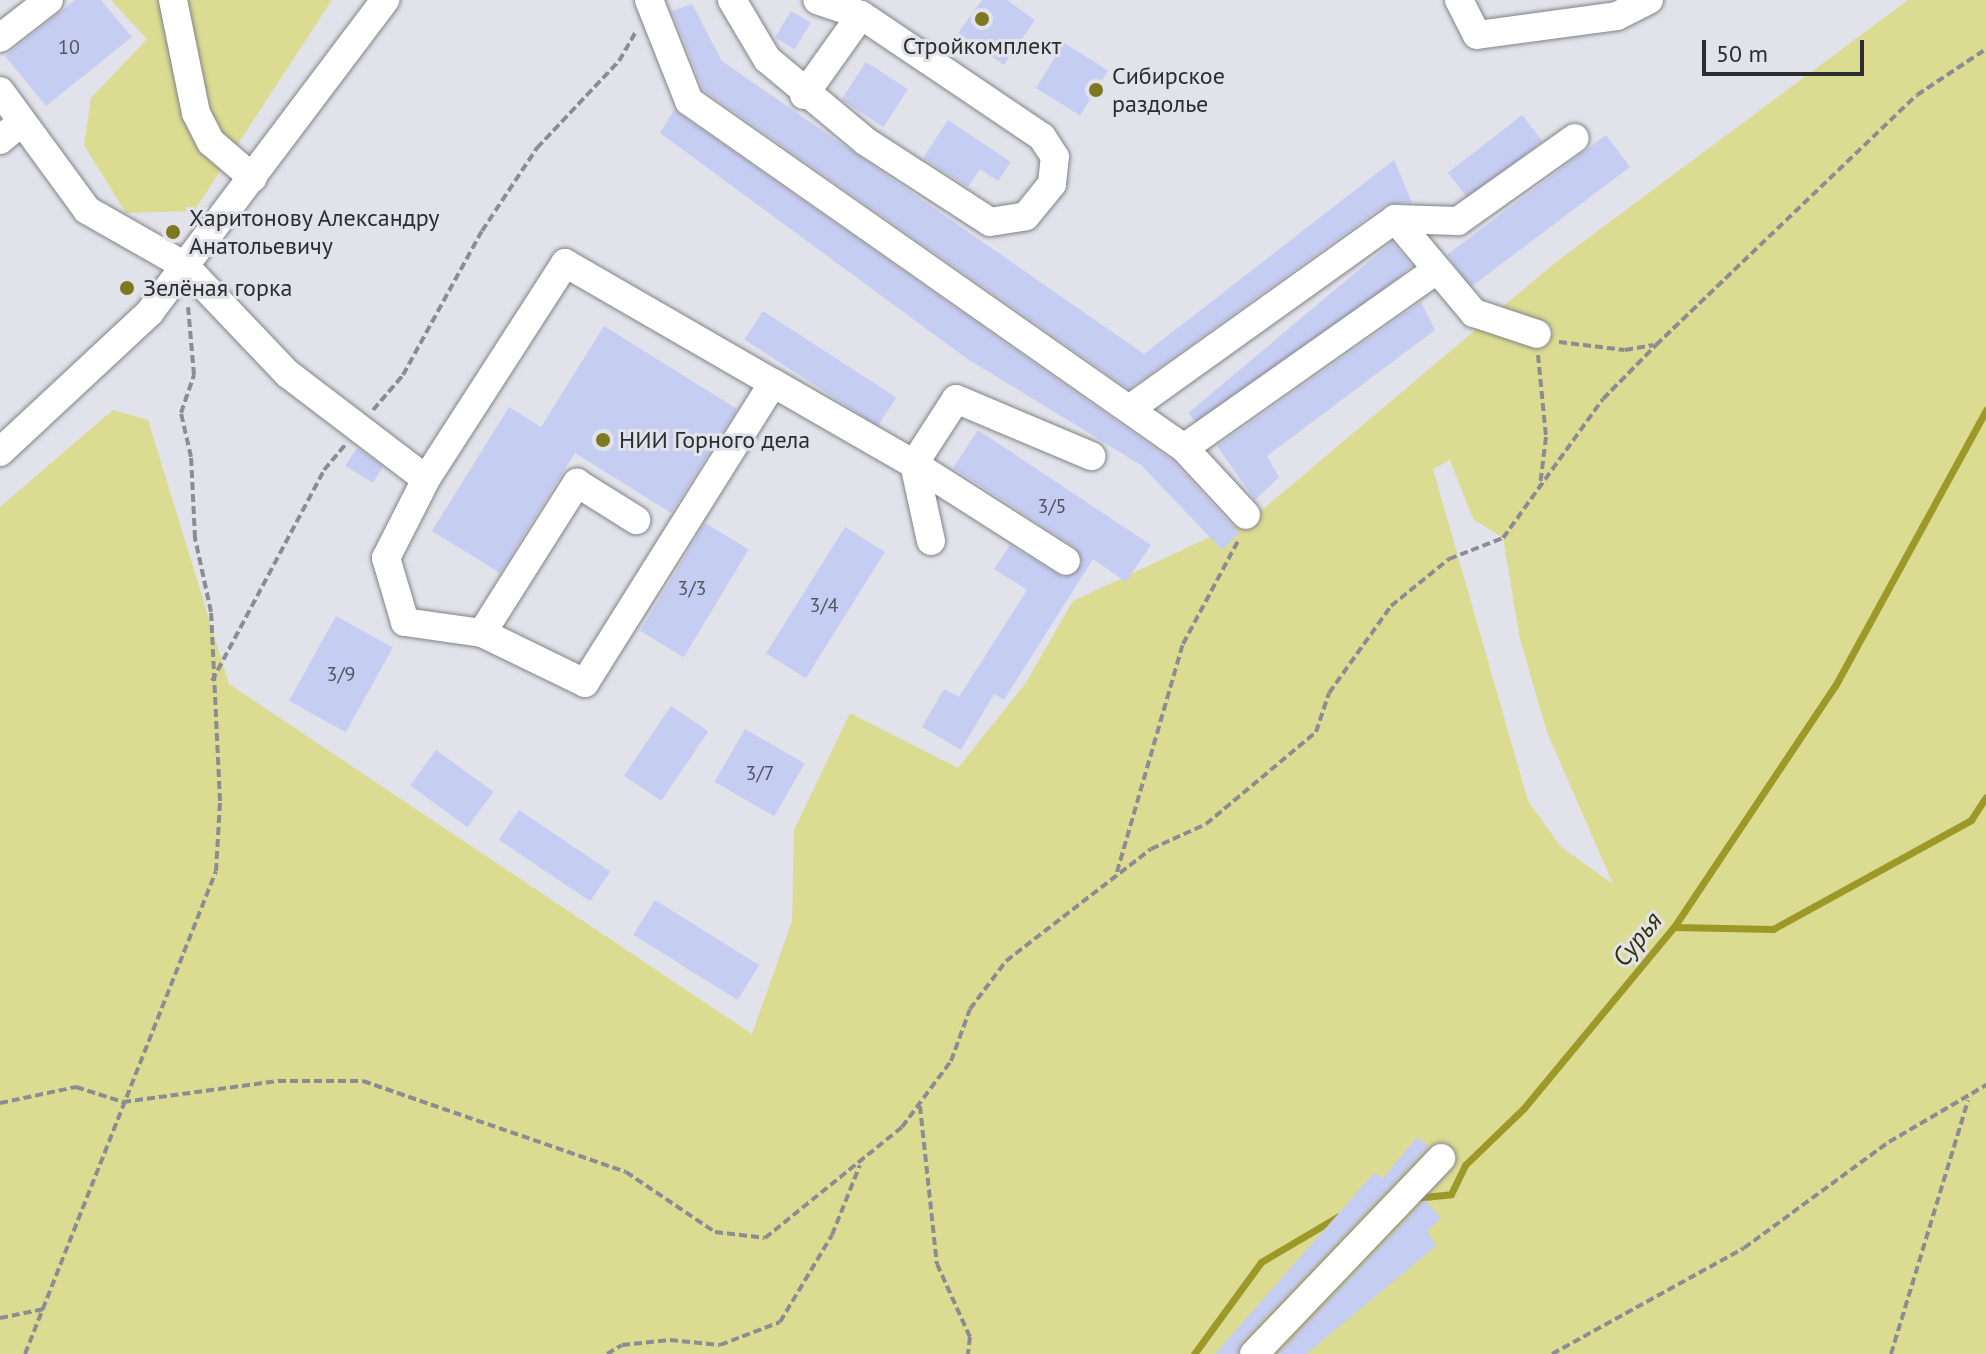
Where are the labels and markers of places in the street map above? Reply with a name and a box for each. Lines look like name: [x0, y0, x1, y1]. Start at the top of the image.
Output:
marker: Стройкомплект: [973, 10, 991, 28]
place label: Стройкомплект: [903, 32, 1061, 60]
place label: Сибирское раздолье: [1112, 62, 1225, 118]
marker: Сибирское раздолье: [1087, 81, 1105, 99]
place label: Харитонову Александру Анатольевичу: [189, 204, 441, 260]
marker: Харитонову Александру Анатольевичу: [164, 223, 182, 241]
place label: Зелёная горка: [143, 274, 292, 302]
marker: Зелёная горка: [118, 279, 136, 297]
place label: НИИ Горного дела: [619, 426, 810, 454]
marker: НИИ Горного дела: [594, 431, 612, 449]

